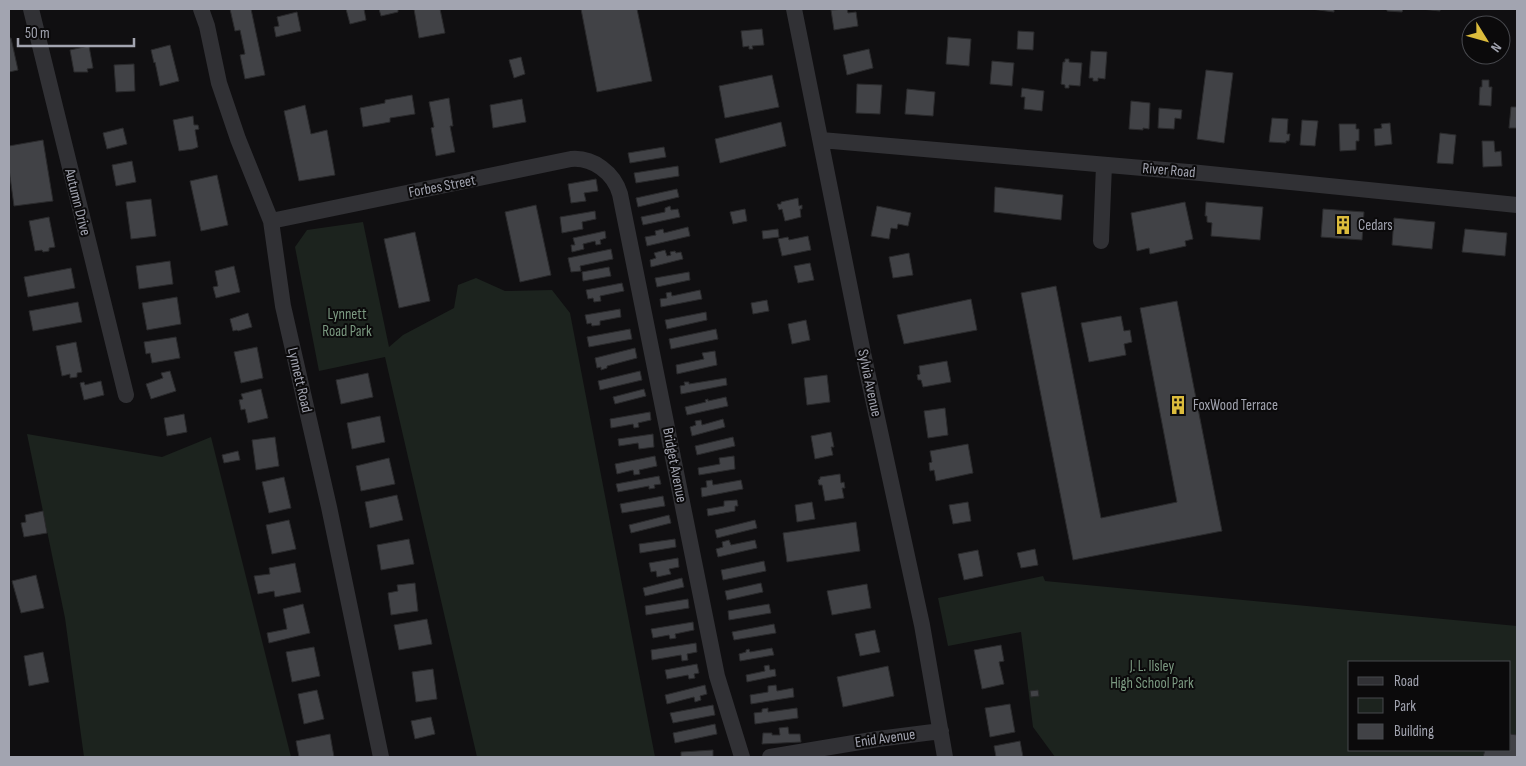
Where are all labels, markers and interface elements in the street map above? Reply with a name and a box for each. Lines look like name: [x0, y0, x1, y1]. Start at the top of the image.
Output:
scale bar: [18, 15, 134, 47]
north arrow: [1461, 15, 1511, 65]
text: 50 m: [25, 24, 50, 43]
text: N: [1487, 39, 1505, 56]
street label: River Road: [1142, 159, 1196, 182]
street label: Autumn Drive: [60, 166, 95, 237]
street label: Forbes Street: [407, 171, 478, 202]
building icon: Cedars: [1332, 214, 1354, 236]
place label: Cedars: [1358, 216, 1393, 235]
park label: Lynnett Road Park: [322, 305, 372, 341]
street label: Lynnett Road: [283, 346, 316, 415]
street label: Sylvia Avenue: [853, 348, 886, 419]
building icon: FoxWood Terrace: [1167, 394, 1189, 416]
place label: FoxWood Terrace: [1193, 396, 1278, 415]
street label: Bridget Avenue: [658, 426, 691, 504]
park label: J. L. Ilsley High School Park: [1110, 657, 1194, 693]
legend: [1348, 661, 1511, 751]
text: Road: [1394, 672, 1419, 691]
text: Park: [1394, 697, 1416, 716]
text: Building: [1394, 722, 1434, 741]
street label: Enid Avenue: [854, 725, 916, 752]

